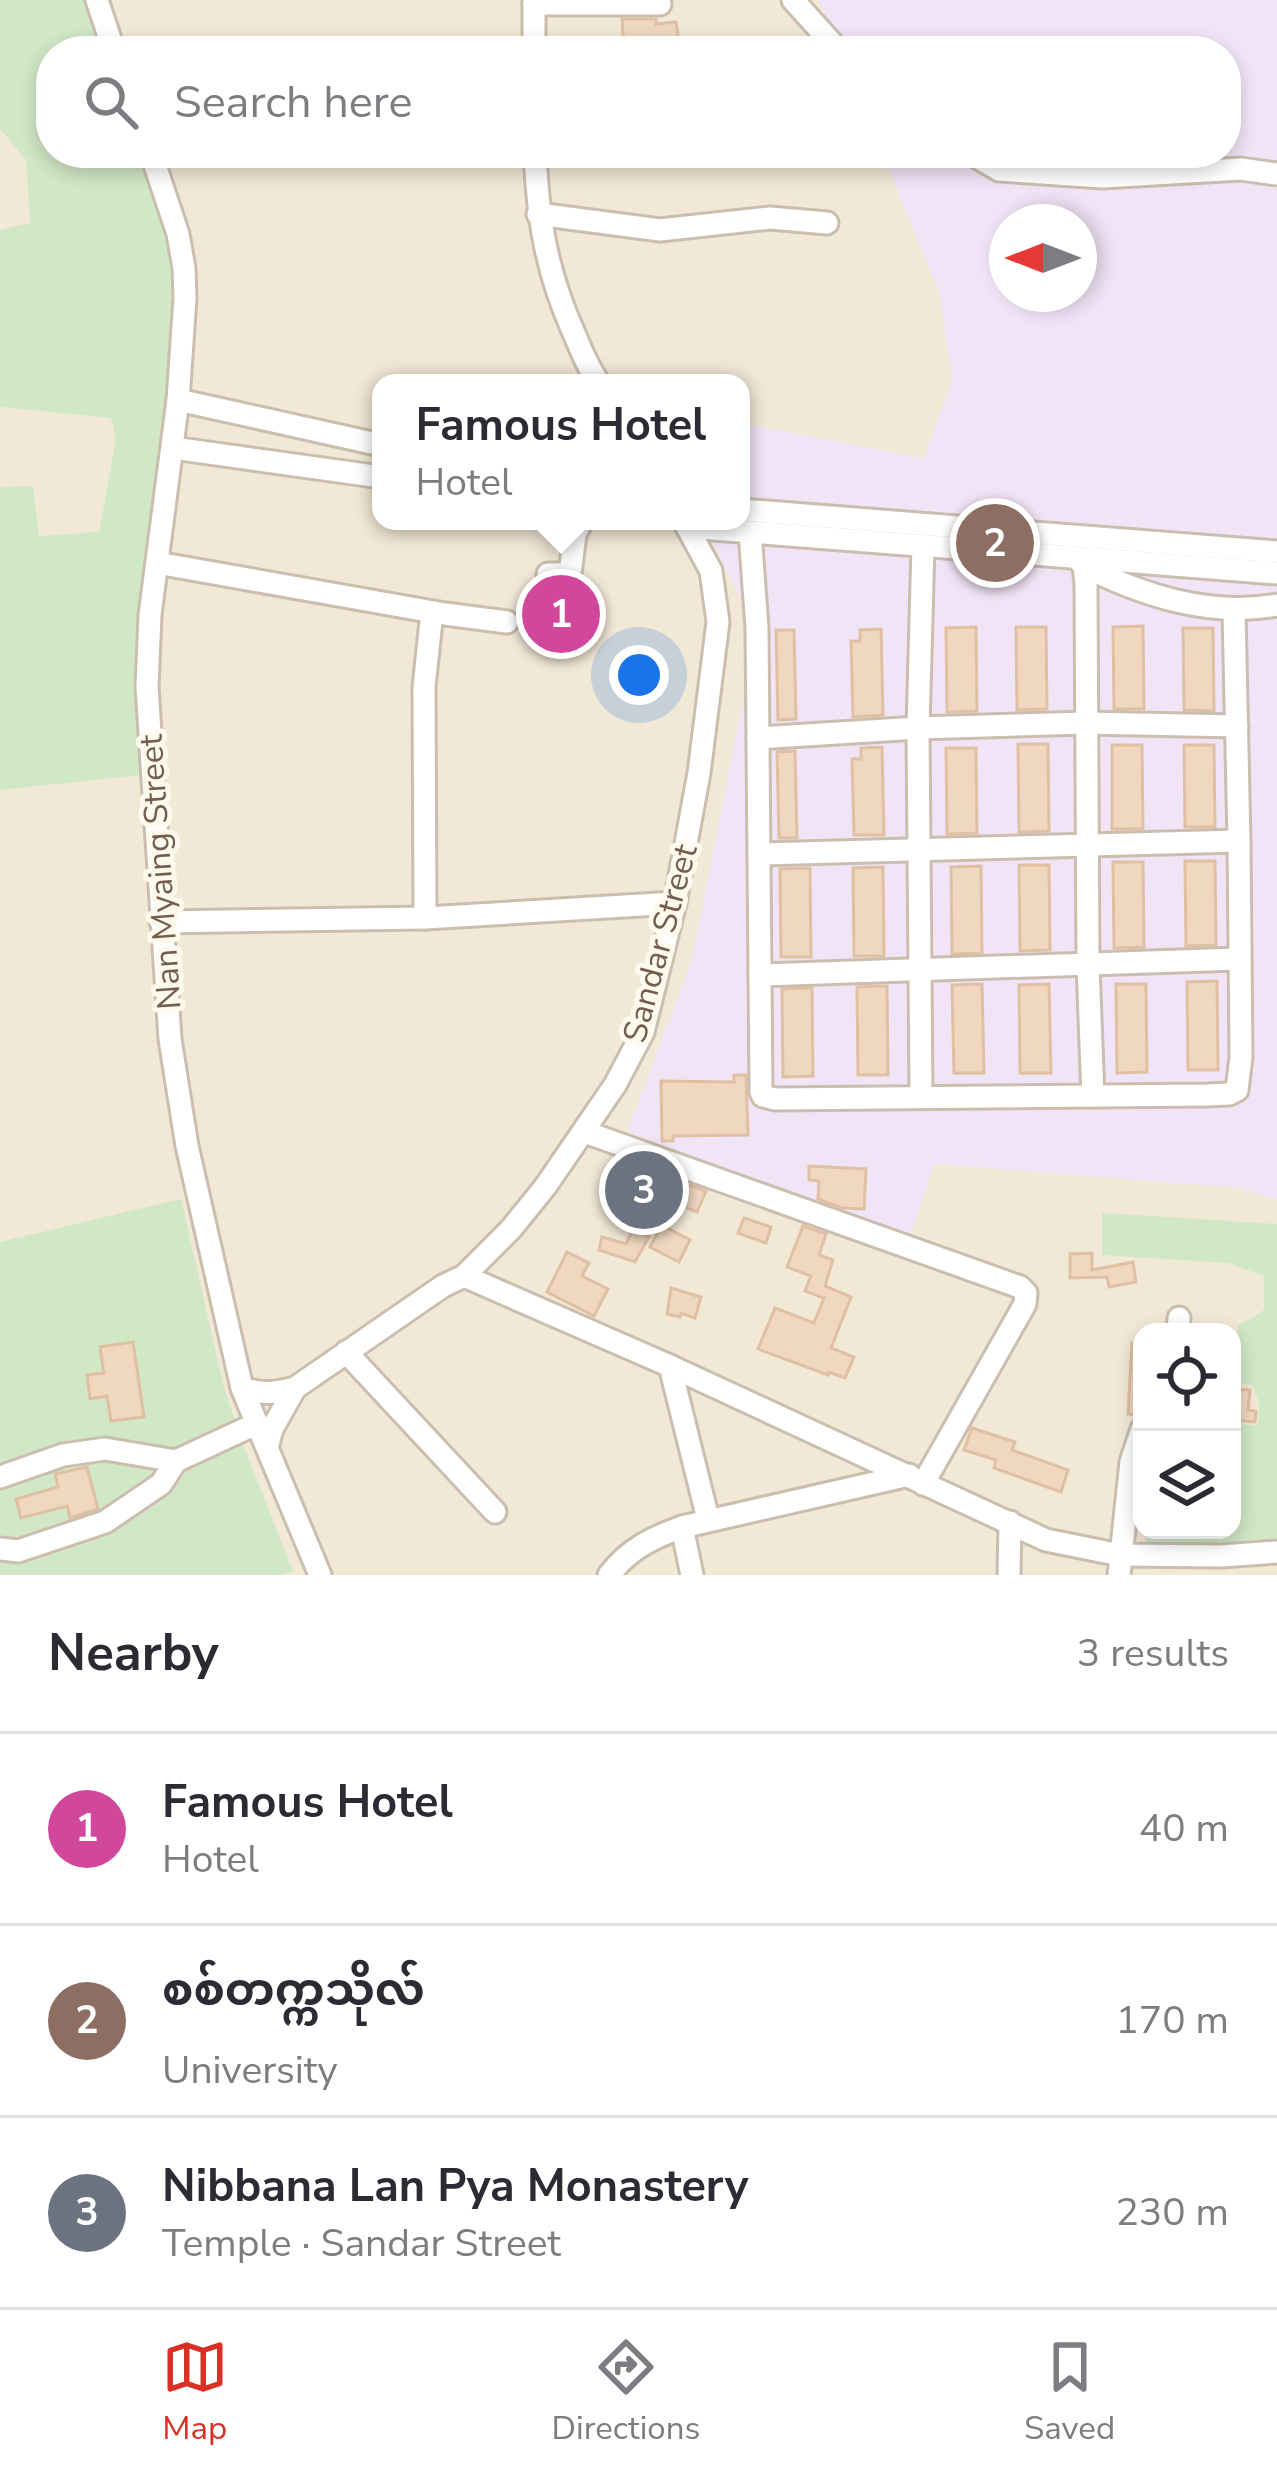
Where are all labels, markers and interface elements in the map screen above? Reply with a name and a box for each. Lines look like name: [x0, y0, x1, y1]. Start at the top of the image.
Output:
search box: [36, 36, 1241, 168]
icon: search: [78, 69, 144, 135]
text: Search here: [174, 72, 413, 133]
north arrow: [989, 204, 1097, 312]
popup: [372, 374, 750, 530]
text: Famous Hotel: [416, 395, 706, 456]
text: Hotel: [416, 456, 513, 509]
pin: 2: [956, 498, 1034, 588]
pin: 1: [522, 569, 600, 659]
your location: [609, 645, 669, 705]
street label: Nan Myaing Street: [128, 732, 193, 1011]
street label: Sandar Street: [612, 839, 709, 1048]
pin: 3: [605, 1145, 683, 1235]
map controls: [1133, 1323, 1241, 1539]
button: locate: [1133, 1323, 1241, 1431]
button: layers: [1133, 1431, 1241, 1539]
text: Nearby: [48, 1618, 219, 1688]
text: 3 results: [1077, 1627, 1229, 1680]
text: Famous Hotel: [162, 1772, 453, 1833]
text: 1: [75, 1802, 99, 1855]
text: 40 m: [1139, 1802, 1229, 1855]
text: Hotel: [162, 1833, 259, 1886]
text: စစ်‌တက္ကသိုလ်: [162, 1960, 425, 2021]
text: 2: [75, 1994, 99, 2047]
text: 170 m: [1115, 1994, 1229, 2047]
text: University: [162, 2044, 338, 2097]
text: Nibbana Lan Pya Monastery: [162, 2156, 749, 2217]
text: 3: [75, 2186, 99, 2239]
text: 230 m: [1115, 2186, 1229, 2239]
text: Temple · Sandar Street: [162, 2217, 561, 2270]
tab: Map: [162, 2334, 228, 2451]
tab: Directions: [552, 2334, 700, 2451]
tab: Saved: [1024, 2334, 1115, 2451]

